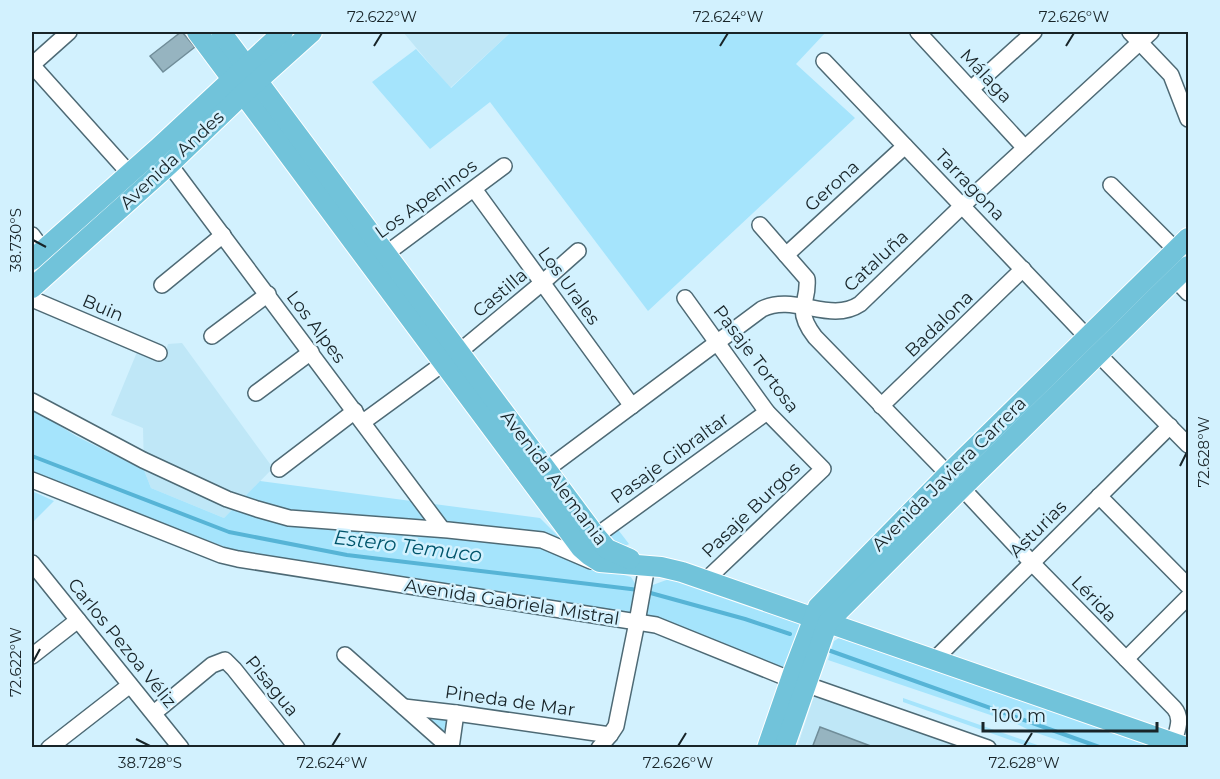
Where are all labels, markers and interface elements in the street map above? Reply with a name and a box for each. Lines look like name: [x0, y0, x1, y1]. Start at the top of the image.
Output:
text: 72.622°W: [347, 7, 417, 26]
text: 72.624°W: [693, 7, 764, 26]
text: 72.626°W: [1039, 7, 1109, 26]
street label: Málaga: [955, 44, 1017, 108]
street label: Avenida Andes: [115, 106, 229, 214]
street label: Tarragona: [930, 145, 1010, 225]
street label: Los Apeninos: [371, 155, 481, 243]
street label: Gerona: [800, 156, 864, 216]
text: 38.730°S: [6, 208, 25, 272]
street label: Cataluña: [839, 225, 913, 297]
street label: Los Urales: [533, 243, 605, 329]
street label: Castilla: [468, 264, 532, 322]
street label: Los Alpes: [282, 286, 350, 368]
street label: Badalona: [900, 286, 978, 362]
street label: Buin: [79, 290, 127, 326]
street label: Pasaje Tortosa: [708, 301, 804, 417]
street label: Avenida Javiera Carrera: [867, 392, 1031, 556]
street label: Avenida Alemania: [496, 406, 612, 550]
street label: Pasaje Gibraltar: [607, 408, 733, 508]
text: 72.628°W: [1194, 416, 1213, 488]
street label: Pasaje Burgos: [697, 457, 805, 562]
street label: Asturias: [1005, 496, 1071, 562]
water label: Estero Temuco: [333, 525, 483, 567]
street label: Lérida: [1067, 571, 1121, 627]
street label: Carlos Pezoa Véliz: [63, 574, 181, 712]
street label: Avenida Gabriela Mistral: [403, 574, 621, 630]
text: 72.622°W: [6, 627, 25, 697]
street label: Pisagua: [241, 651, 303, 721]
street label: Pineda de Mar: [444, 681, 576, 721]
scale bar: [983, 695, 1157, 733]
text: 100 m: [992, 705, 1046, 727]
text: 38.728°S: [118, 753, 182, 772]
text: 72.624°W: [297, 753, 368, 772]
text: 72.626°W: [643, 753, 713, 772]
text: 72.628°W: [988, 753, 1060, 772]

